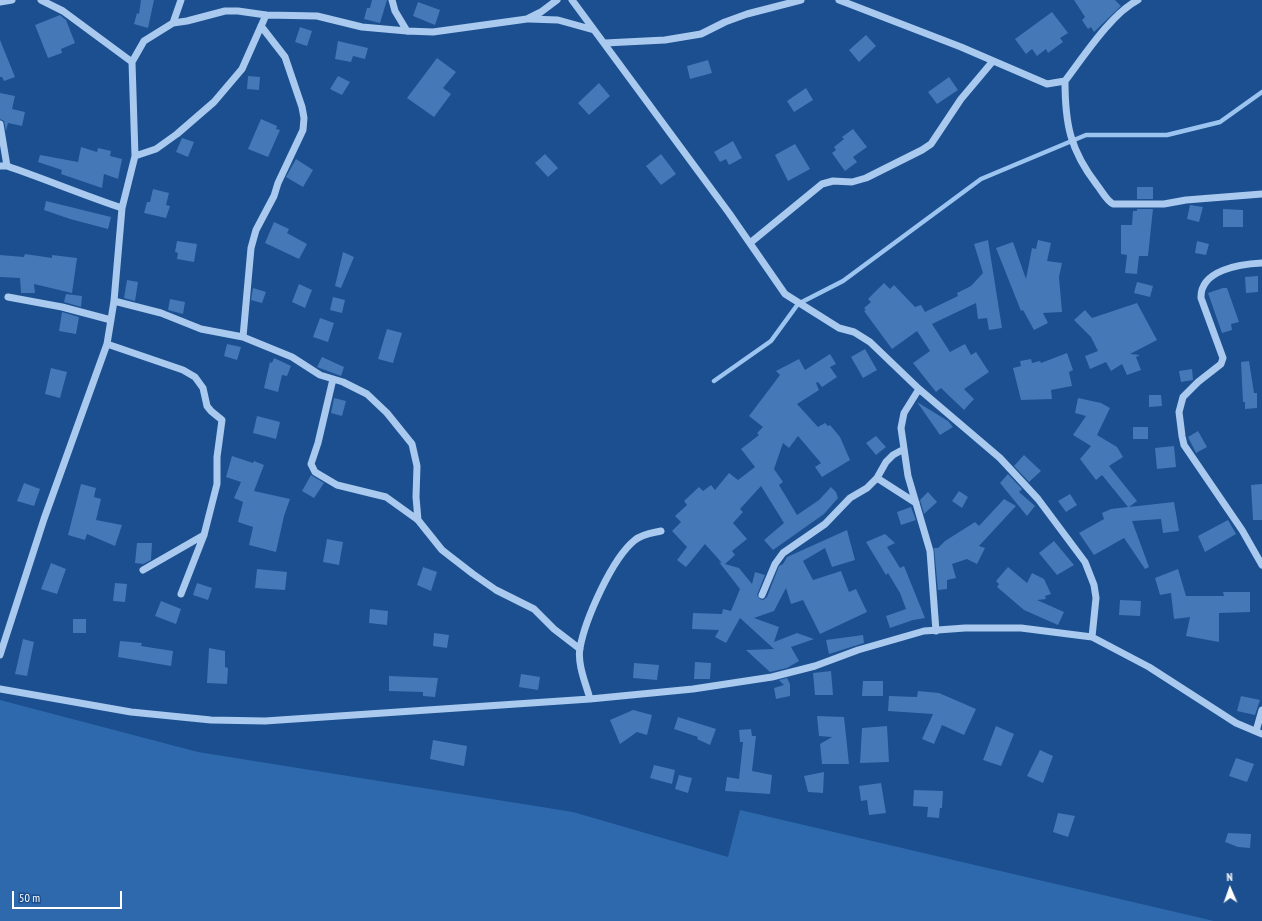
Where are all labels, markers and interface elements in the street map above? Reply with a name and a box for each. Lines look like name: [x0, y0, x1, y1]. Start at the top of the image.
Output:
north arrow: [1210, 869, 1250, 909]
text: N: [1226, 870, 1233, 884]
scale bar: [14, 883, 124, 909]
text: 50 m: [19, 890, 40, 905]

